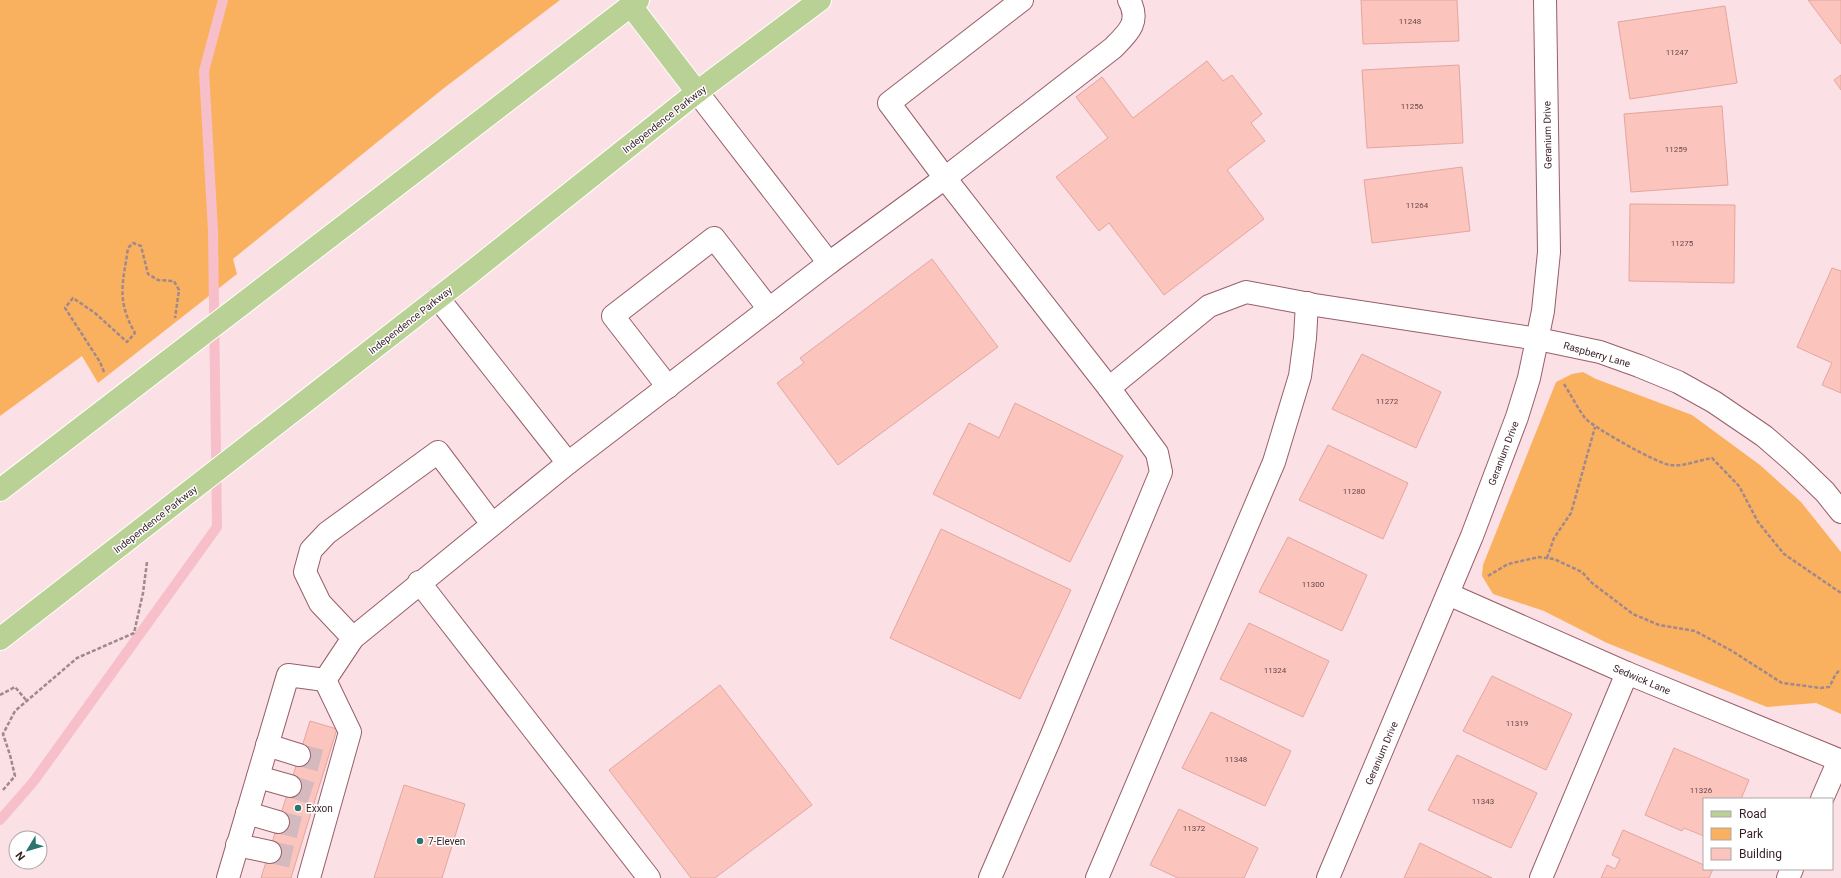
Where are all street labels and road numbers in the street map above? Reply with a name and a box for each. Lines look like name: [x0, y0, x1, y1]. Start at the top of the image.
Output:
street label: Independence Parkway: [620, 83, 708, 155]
street label: Geranium Drive: [1541, 101, 1554, 169]
street label: Independence Parkway: [366, 284, 454, 356]
street label: Raspberry Lane: [1562, 340, 1632, 369]
street label: Geranium Drive: [1486, 419, 1521, 487]
street label: Independence Parkway: [111, 483, 199, 555]
street label: Sedwick Lane: [1611, 662, 1672, 696]
street label: Geranium Drive: [1363, 720, 1400, 787]

